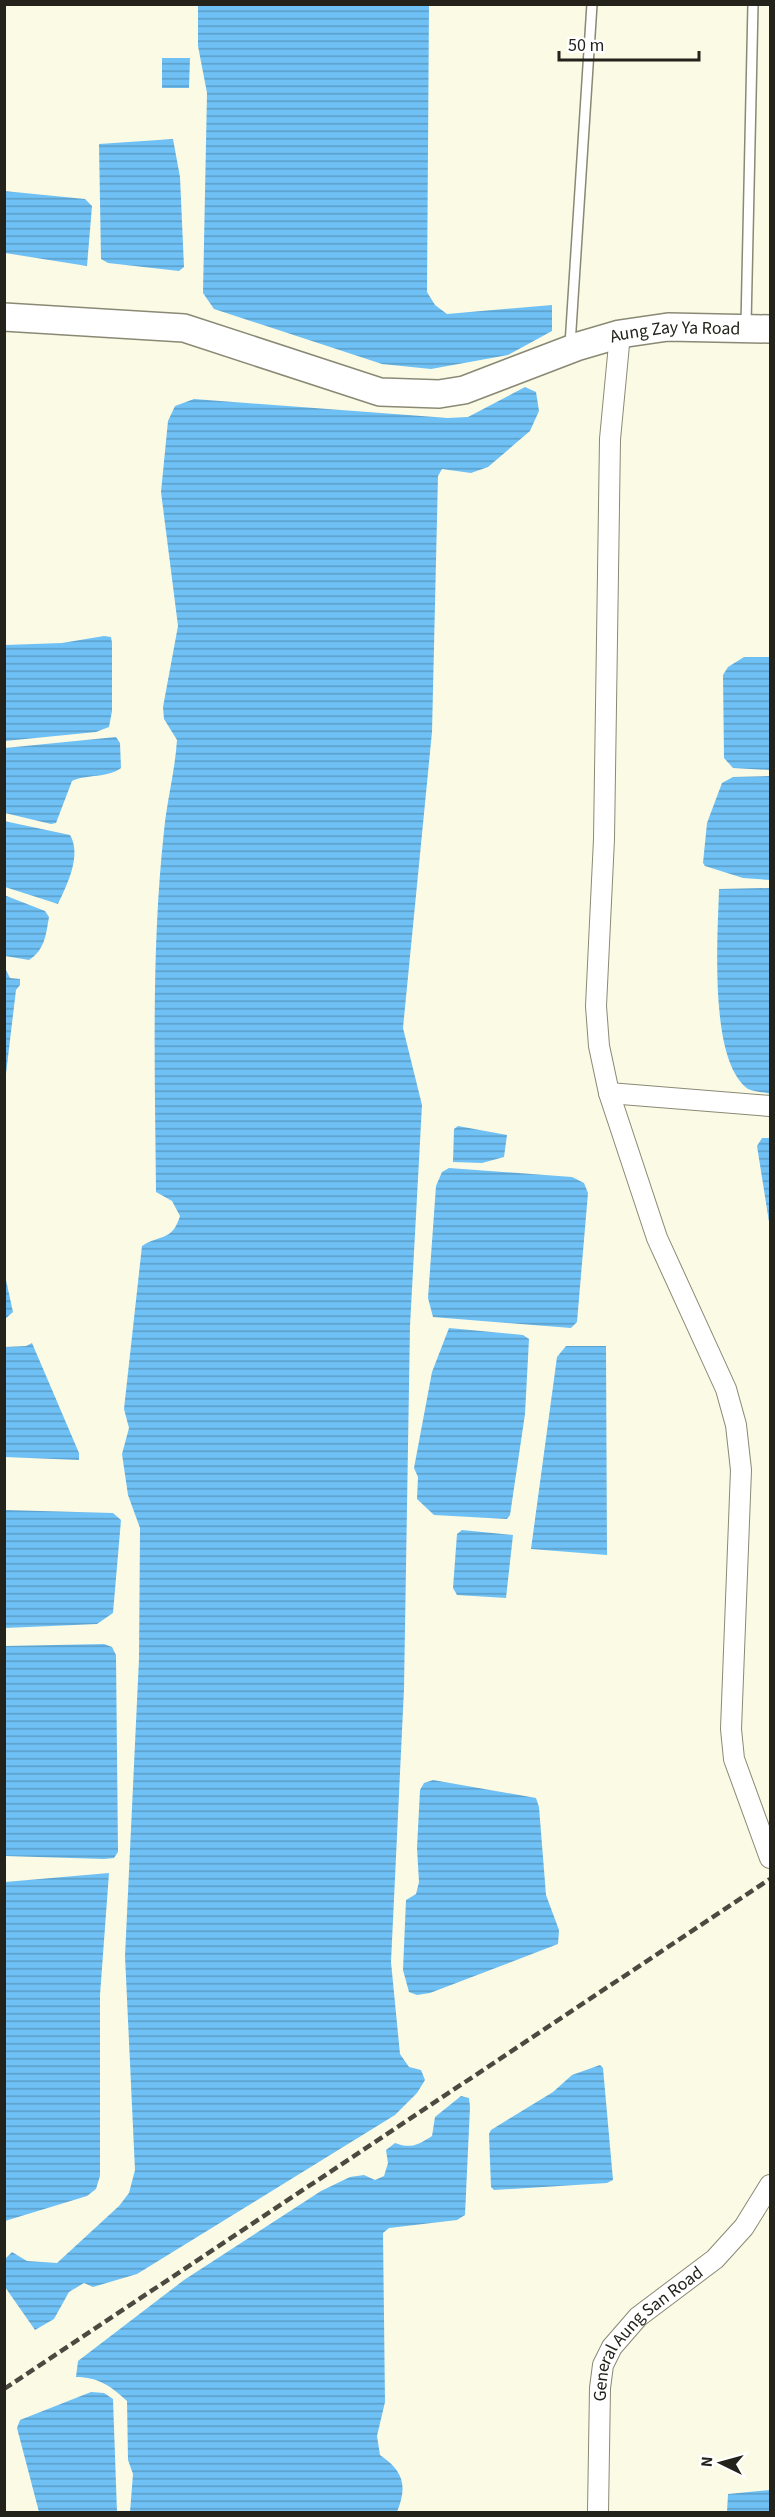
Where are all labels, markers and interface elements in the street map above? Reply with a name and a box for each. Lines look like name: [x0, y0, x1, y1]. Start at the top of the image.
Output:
scale bar: [559, 24, 698, 62]
text: 50 m: [568, 33, 604, 58]
street label: Aung Zay Ya Road: [607, 314, 741, 349]
street label: General Aung San Road: [587, 2260, 708, 2402]
north arrow: [691, 2433, 751, 2493]
text: N: [696, 2456, 718, 2468]

